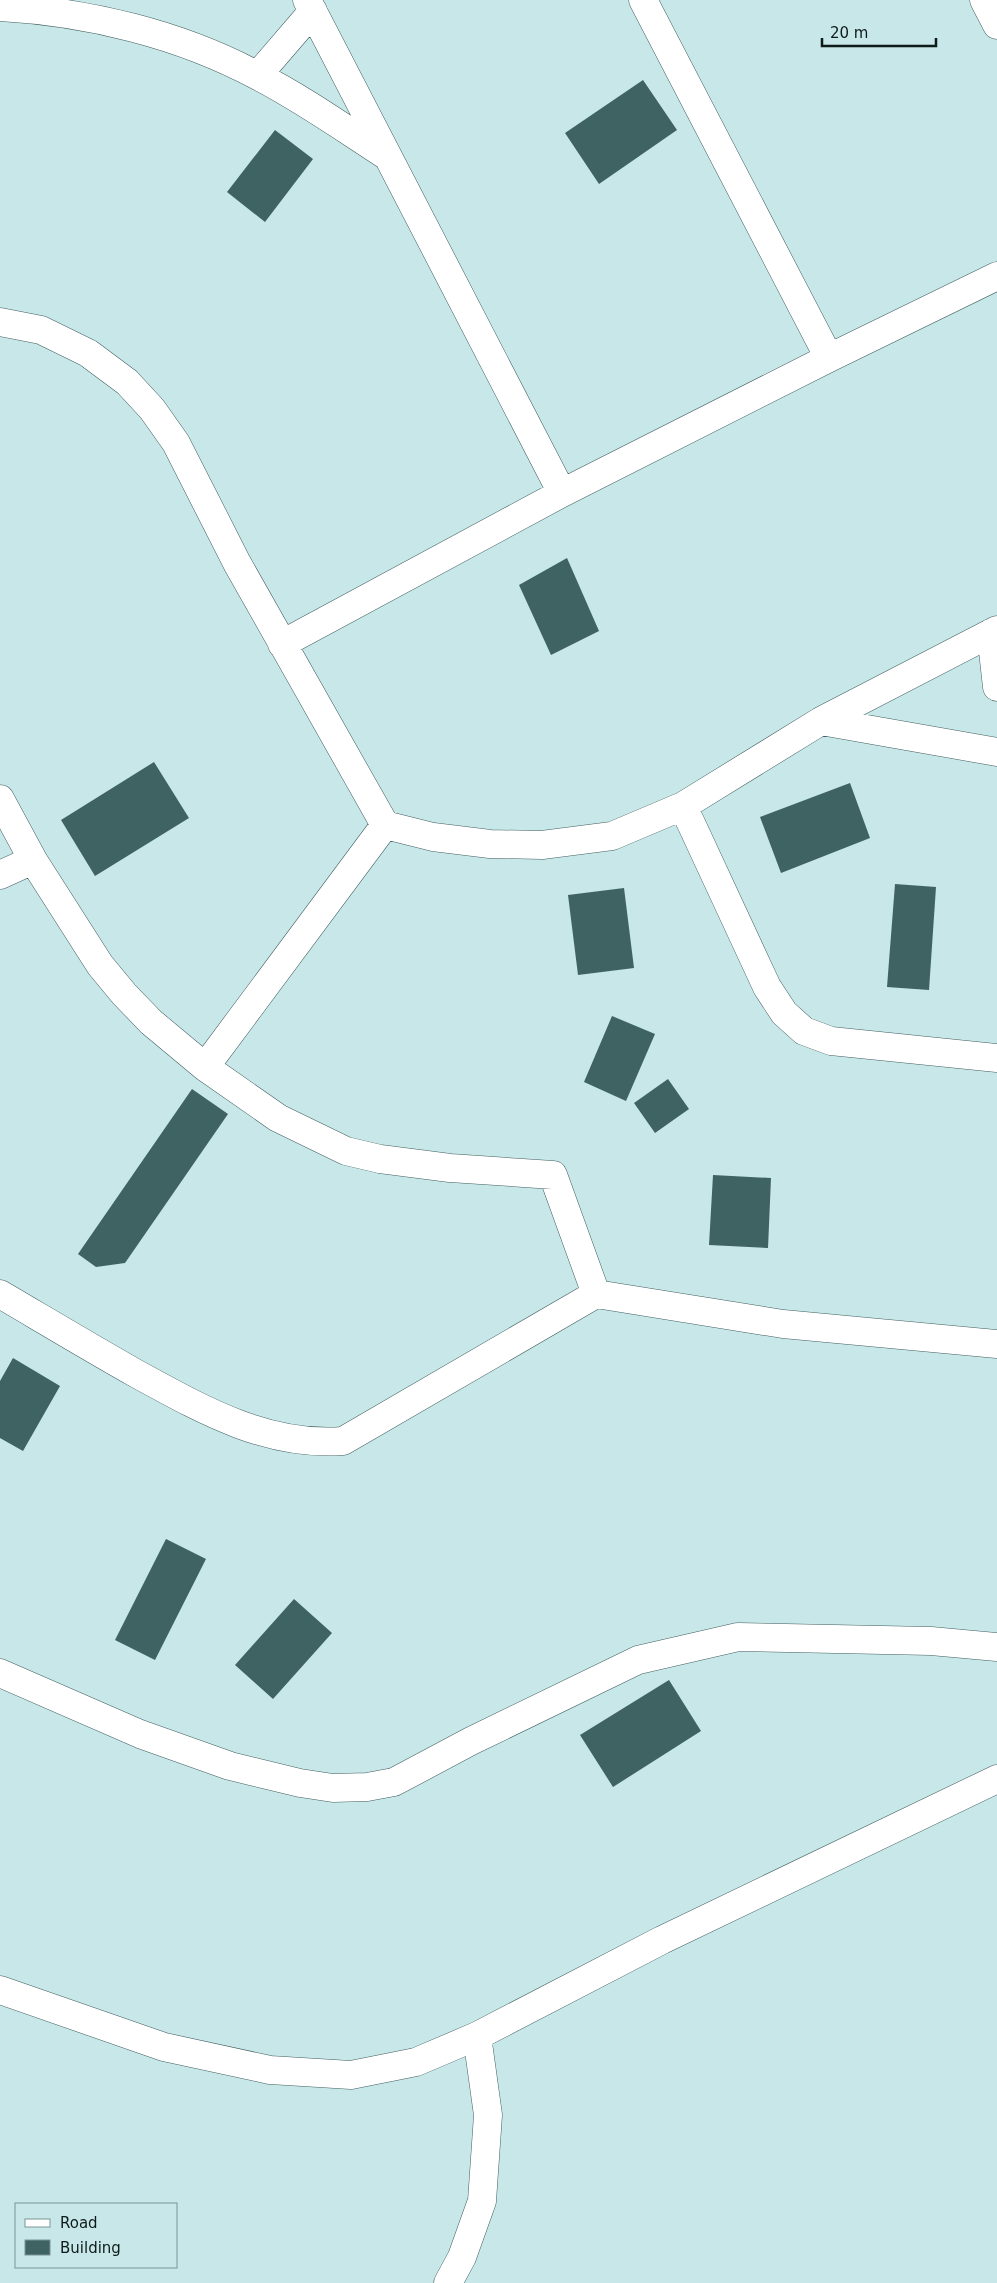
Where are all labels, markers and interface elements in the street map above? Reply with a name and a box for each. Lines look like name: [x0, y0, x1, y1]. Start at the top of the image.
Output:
scale bar: [822, 15, 936, 47]
text: 20 m: [830, 24, 868, 42]
legend: [15, 2203, 178, 2268]
text: Road: [60, 2214, 98, 2232]
text: Building: [60, 2239, 121, 2257]

